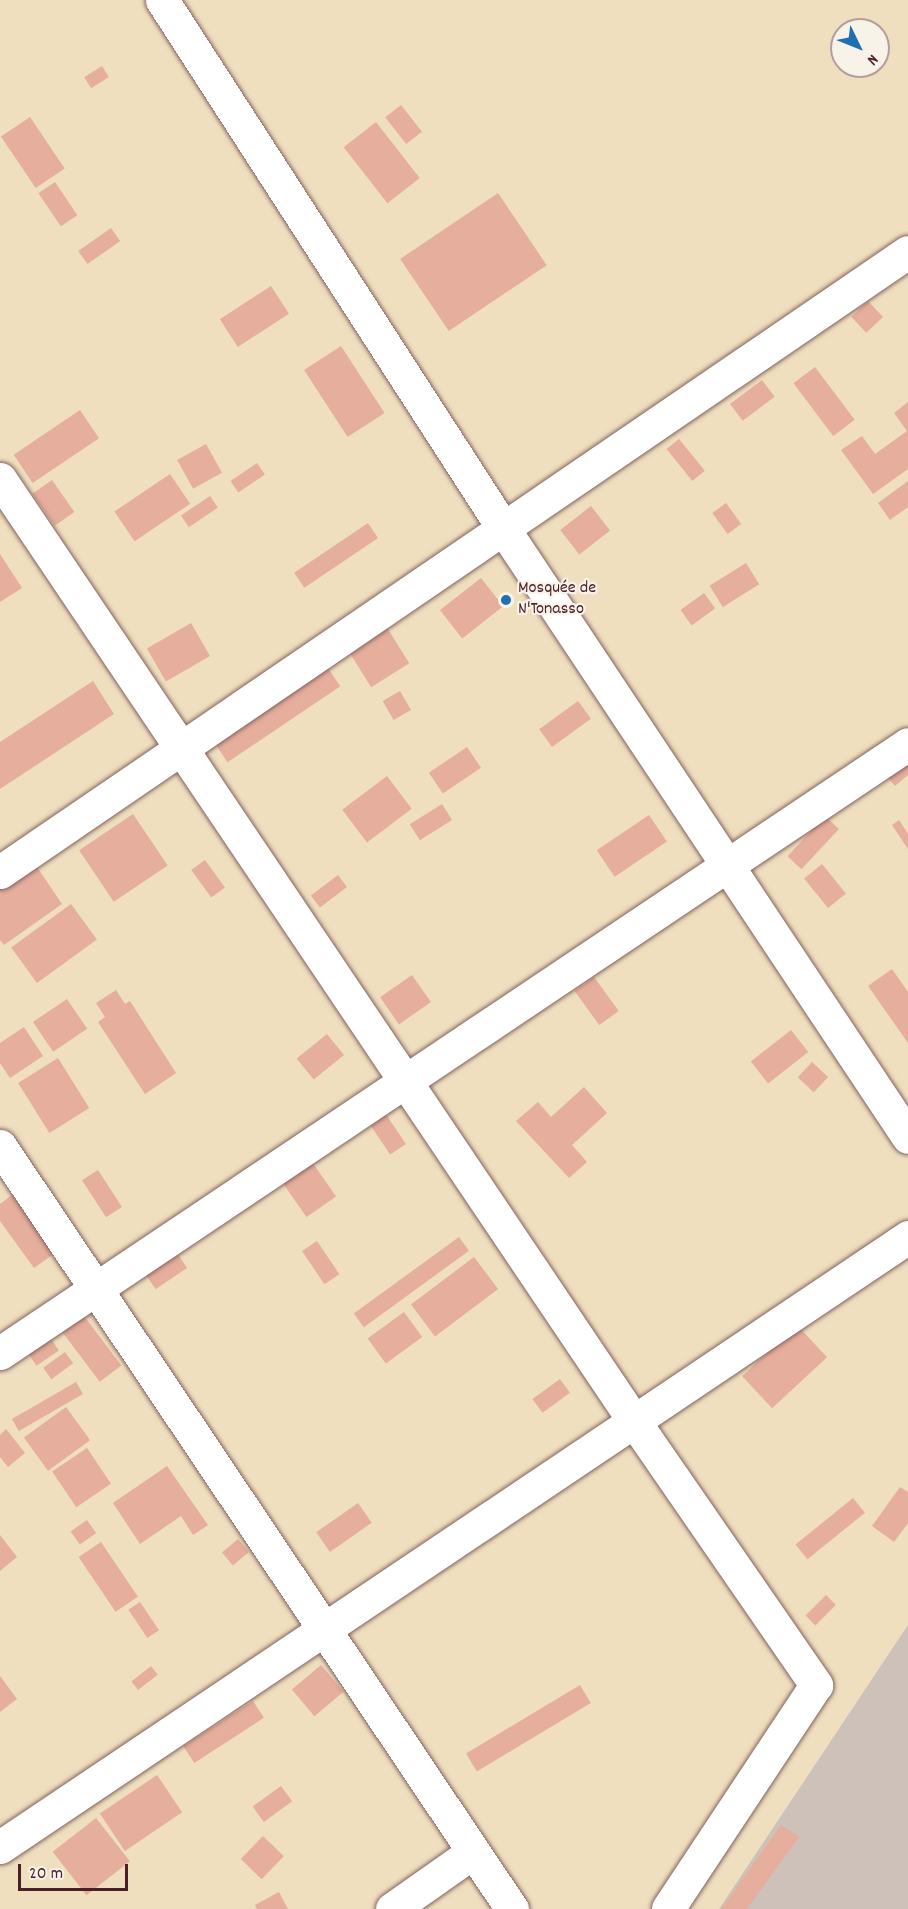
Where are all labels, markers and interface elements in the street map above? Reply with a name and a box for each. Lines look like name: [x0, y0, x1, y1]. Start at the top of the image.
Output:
north arrow: [830, 18, 890, 78]
text: N: [861, 49, 883, 70]
place label: Mosquée de N'Tonasso: [518, 579, 596, 622]
marker: Mosquée de N'Tonasso: [499, 593, 513, 607]
scale bar: [21, 1852, 130, 1890]
text: 20 m: [29, 1862, 63, 1887]

